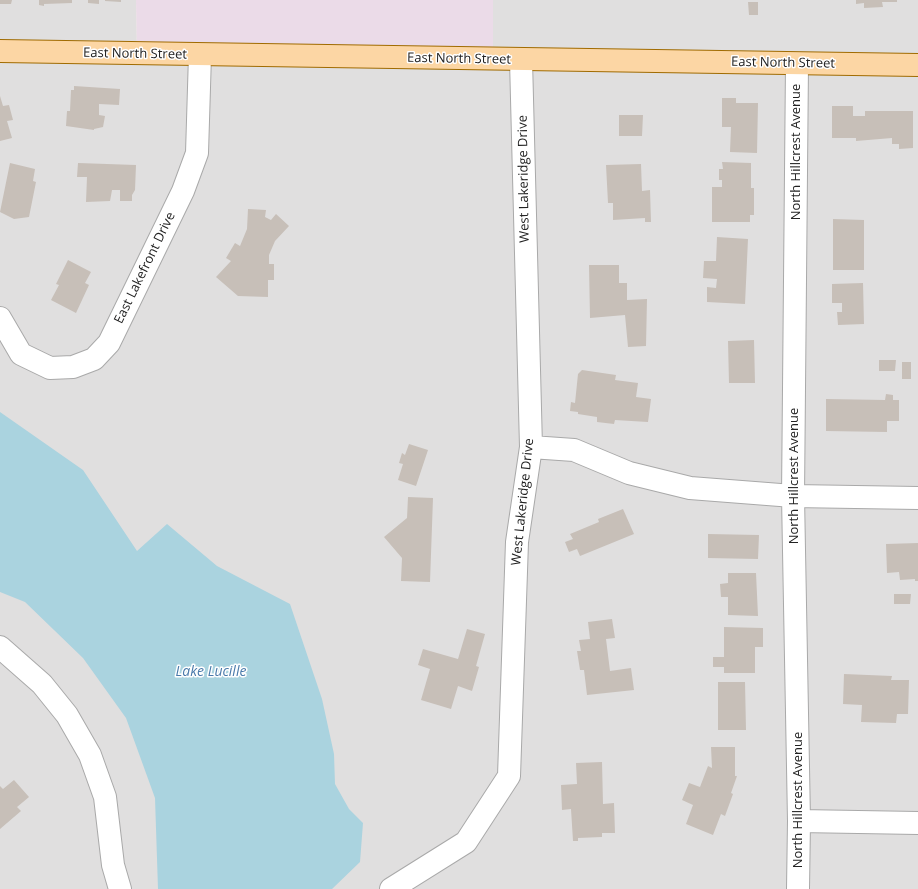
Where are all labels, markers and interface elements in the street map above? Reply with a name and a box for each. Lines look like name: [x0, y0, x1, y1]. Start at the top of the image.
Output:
street label: East North Street: [83, 45, 187, 63]
street label: East North Street: [407, 50, 511, 68]
street label: East North Street: [731, 54, 835, 72]
street label: North Hillcrest Avenue: [788, 84, 804, 220]
street label: West Lakeridge Drive: [515, 115, 533, 243]
street label: East Lakefront Drive: [111, 210, 179, 326]
street label: North Hillcrest Avenue: [786, 408, 802, 544]
street label: West Lakeridge Drive: [509, 438, 537, 566]
water label: Lake Lucille: [176, 664, 246, 680]
street label: North Hillcrest Avenue: [790, 732, 806, 868]

